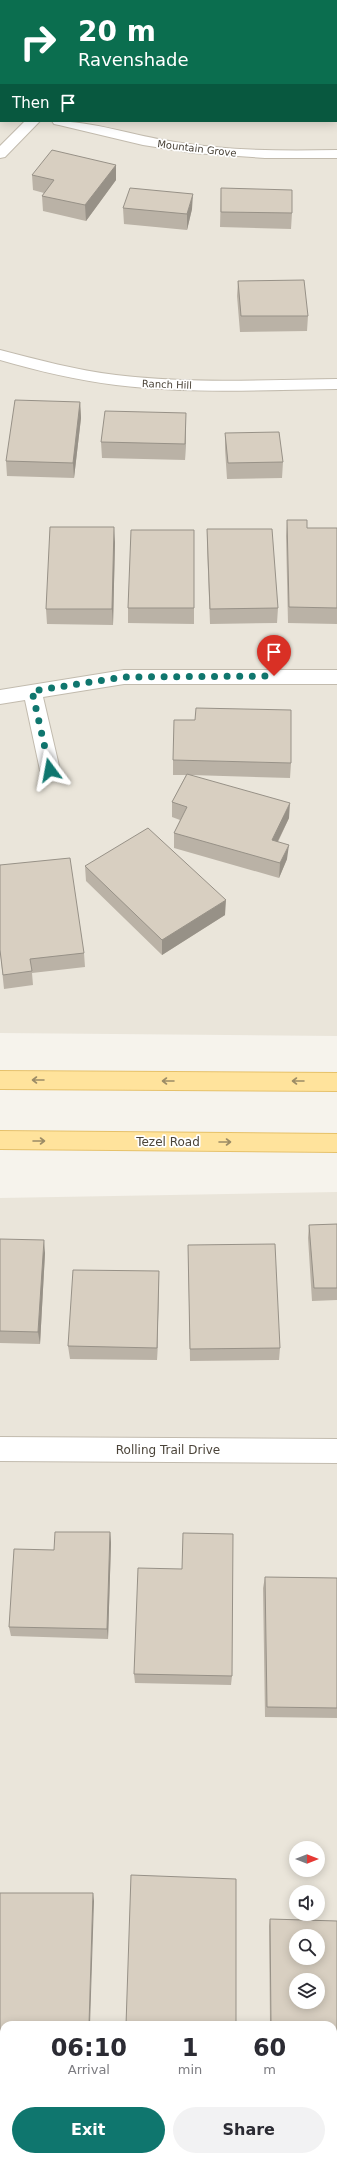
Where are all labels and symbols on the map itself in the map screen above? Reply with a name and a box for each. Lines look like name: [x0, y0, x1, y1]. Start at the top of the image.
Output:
street label: Mountain Grove: [157, 138, 237, 159]
street label: Ranch Hill: [142, 378, 192, 391]
pin: [257, 635, 291, 676]
position arrow: [29, 749, 71, 791]
one-way arrow: [32, 1076, 45, 1084]
one-way arrow: [162, 1077, 175, 1084]
one-way arrow: [292, 1077, 305, 1085]
street label: Tezel Road: [135, 1135, 200, 1149]
one-way arrow: [32, 1137, 45, 1145]
one-way arrow: [218, 1138, 231, 1146]
street label: Rolling Trail Drive: [116, 1443, 220, 1457]
north arrow: [289, 1841, 325, 1877]

